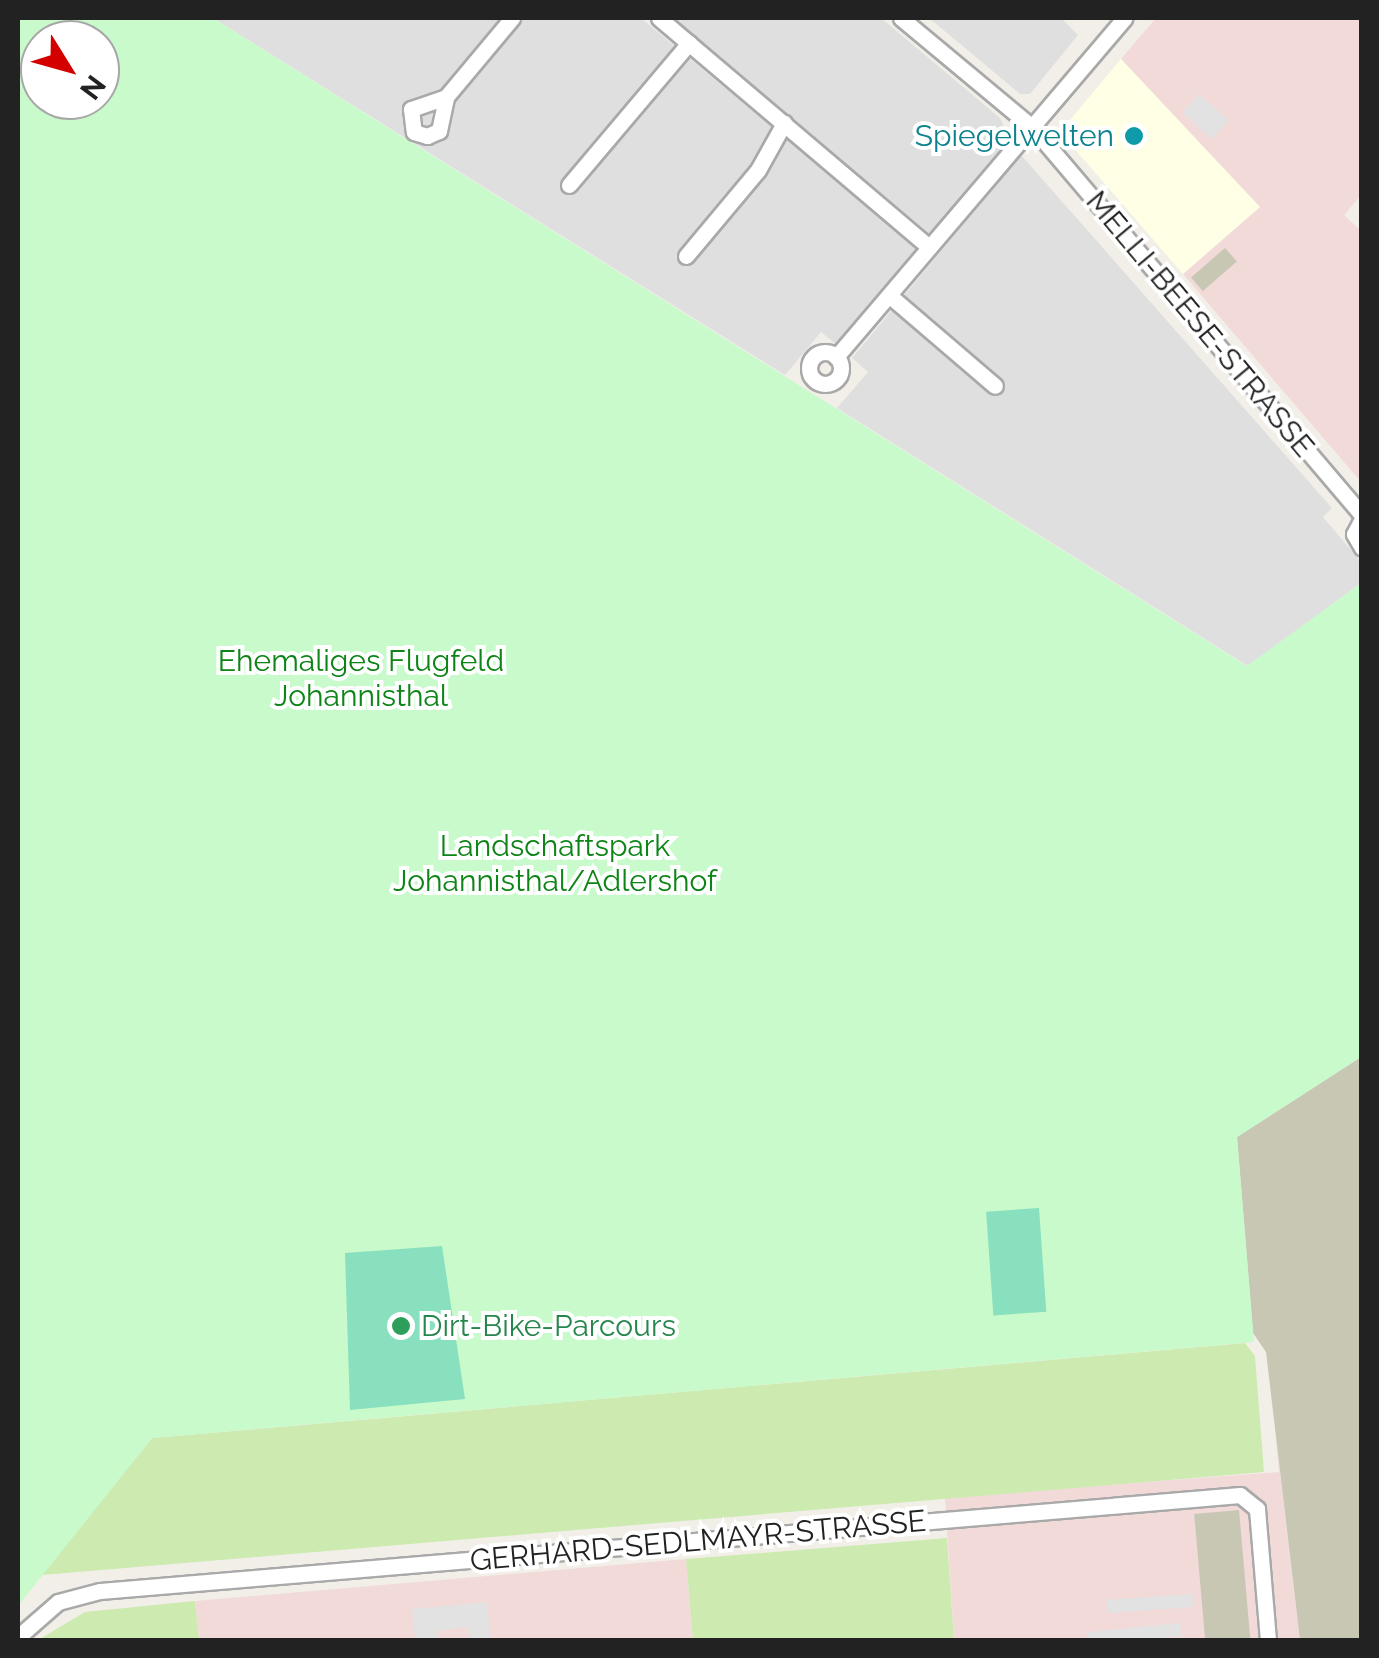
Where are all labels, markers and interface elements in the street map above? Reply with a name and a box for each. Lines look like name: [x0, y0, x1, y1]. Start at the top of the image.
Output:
north arrow: [20, 20, 120, 120]
text: N: [73, 69, 112, 106]
place label: Spiegelwelten: [915, 118, 1114, 154]
marker: Spiegelwelten: [1123, 125, 1145, 147]
street label: MELLI-BEESE-STRASSE: [1078, 184, 1322, 464]
park label: Ehemaliges Flugfeld Johannisthal: [218, 643, 504, 714]
park label: Landschaftspark Johannisthal/Adlershof: [393, 828, 717, 898]
place label: Dirt-Bike-Parcours: [421, 1308, 676, 1344]
marker: Dirt-Bike-Parcours: [390, 1315, 412, 1337]
street label: GERHARD-SEDLMAYR-STRASSE: [469, 1503, 927, 1579]

